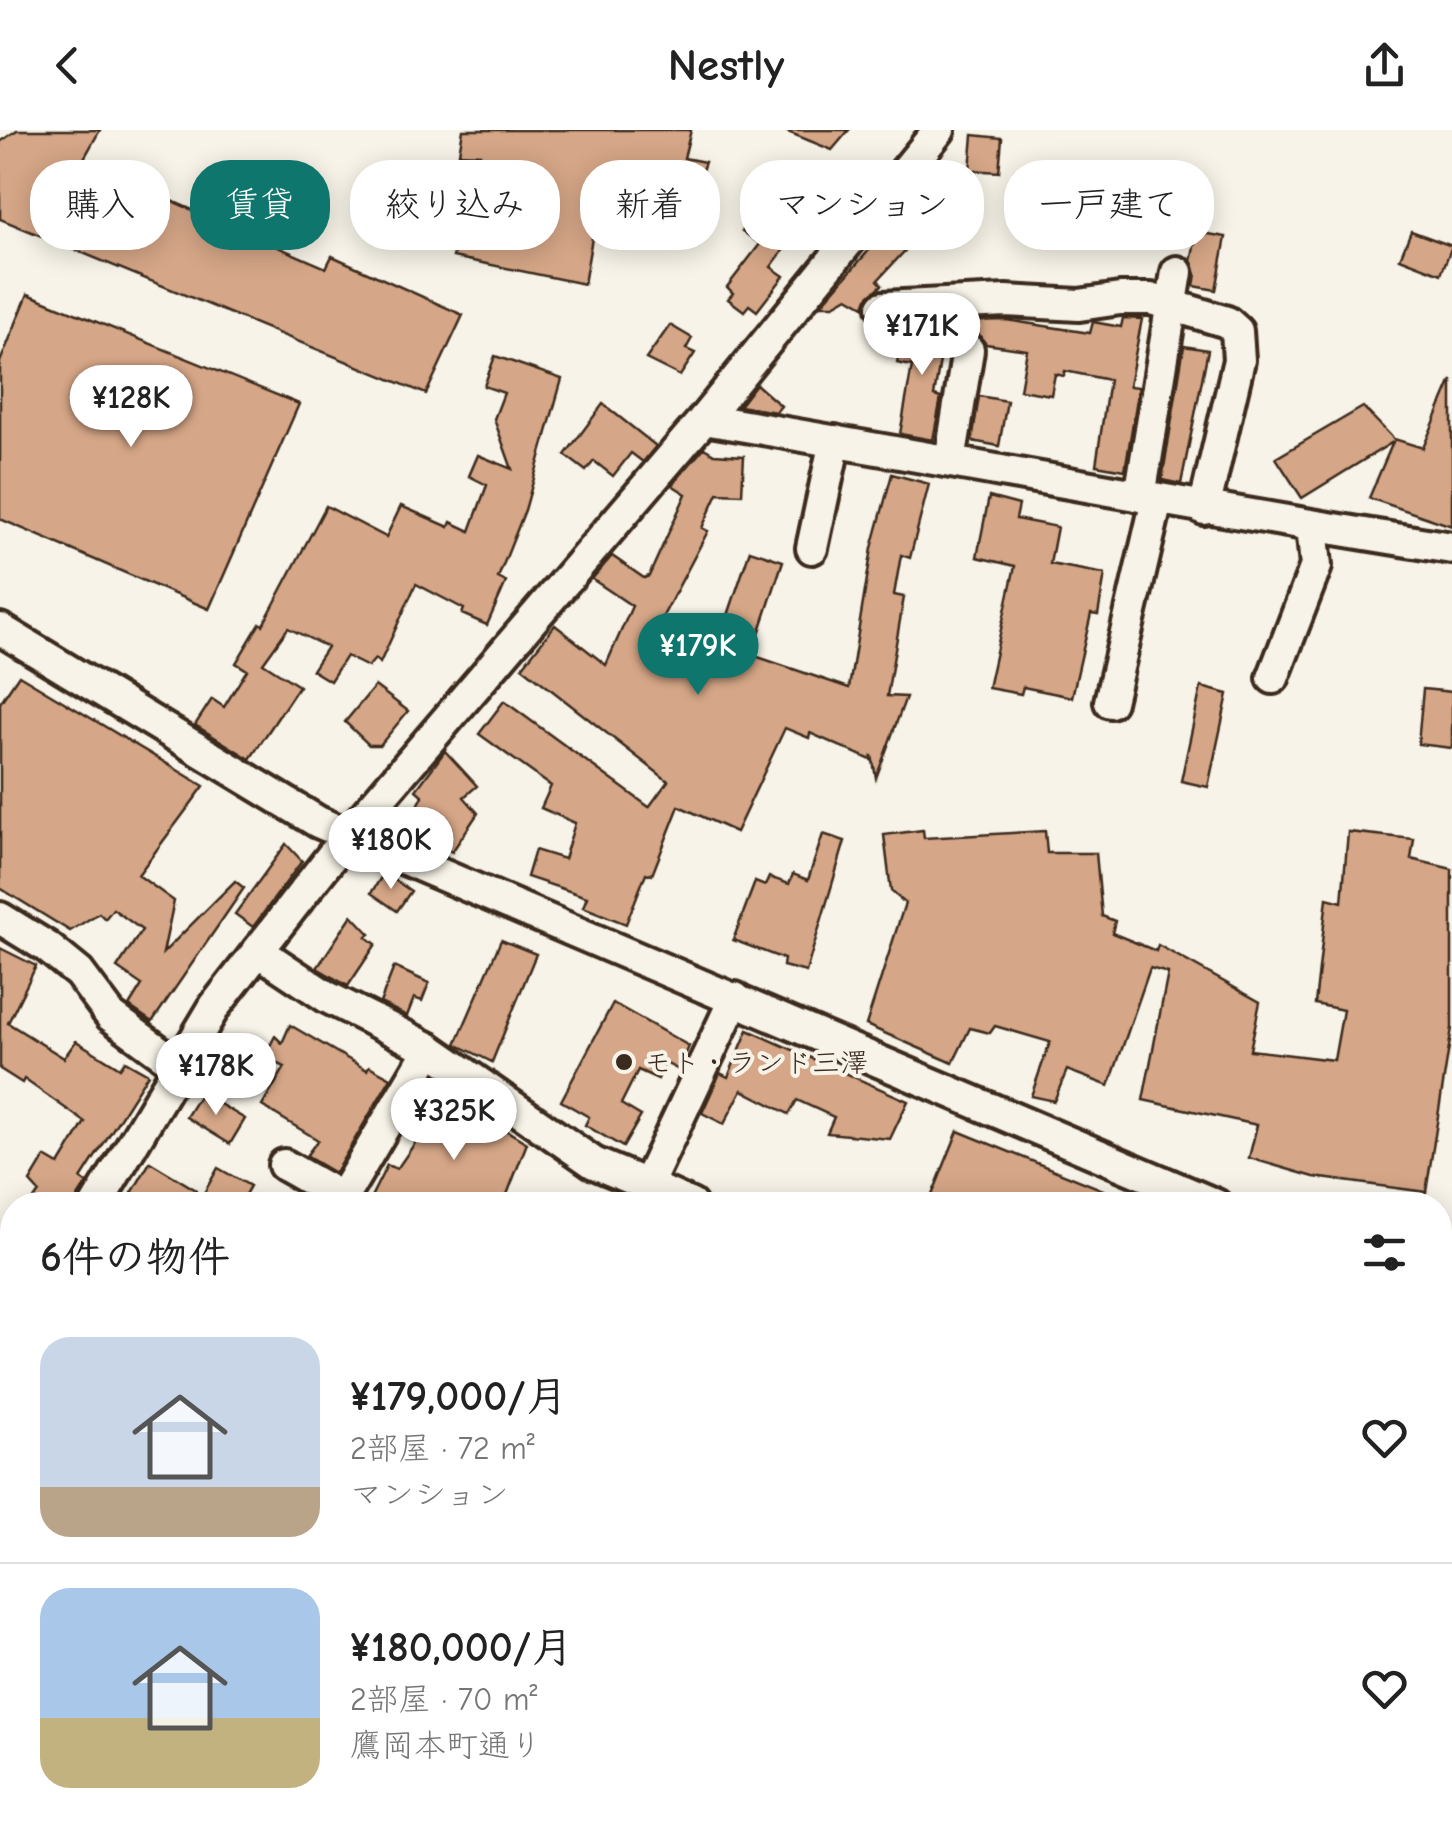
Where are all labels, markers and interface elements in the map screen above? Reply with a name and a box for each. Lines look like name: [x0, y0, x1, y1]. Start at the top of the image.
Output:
icon: back: [40, 38, 95, 93]
icon: share: [1357, 38, 1412, 93]
text: Nestly: [668, 39, 784, 91]
chip: 購入: [30, 160, 170, 250]
chip: 賃貸: [190, 160, 330, 250]
chip: 絞り込み: [350, 160, 560, 250]
chip: 新着: [580, 160, 720, 250]
chip: マンション: [740, 160, 984, 250]
chip: 一戸建て: [1004, 160, 1214, 250]
pin: ¥171K: [852, 293, 992, 378]
text: ¥171K: [885, 307, 959, 344]
pin: ¥128K: [61, 365, 201, 450]
text: ¥128K: [92, 379, 170, 416]
pin: ¥179K: [628, 613, 768, 698]
text: ¥179K: [660, 627, 736, 664]
pin: ¥180K: [321, 807, 461, 892]
text: ¥180K: [350, 821, 432, 858]
pin: ¥178K: [146, 1033, 286, 1118]
text: ¥178K: [178, 1047, 254, 1084]
place label: モト・ランド三澤: [644, 1047, 868, 1079]
marker: モト・ランド三澤: [613, 1051, 635, 1073]
pin: ¥325K: [384, 1078, 524, 1163]
text: ¥325K: [413, 1092, 495, 1129]
icon: filters: [1357, 1225, 1412, 1280]
text: 6件の物件: [40, 1233, 230, 1282]
text: ¥179,000/月: [350, 1372, 568, 1421]
icon: home: [120, 1377, 240, 1497]
icon: heart: [1357, 1410, 1412, 1465]
text: 2部屋 · 72 m²: [350, 1430, 535, 1467]
text: マンション: [350, 1476, 509, 1513]
text: ¥180,000/月: [350, 1623, 573, 1672]
icon: home: [120, 1628, 240, 1748]
icon: heart: [1357, 1661, 1412, 1716]
text: 2部屋 · 70 m²: [350, 1681, 538, 1718]
text: 鷹岡本町通り: [350, 1727, 542, 1764]

